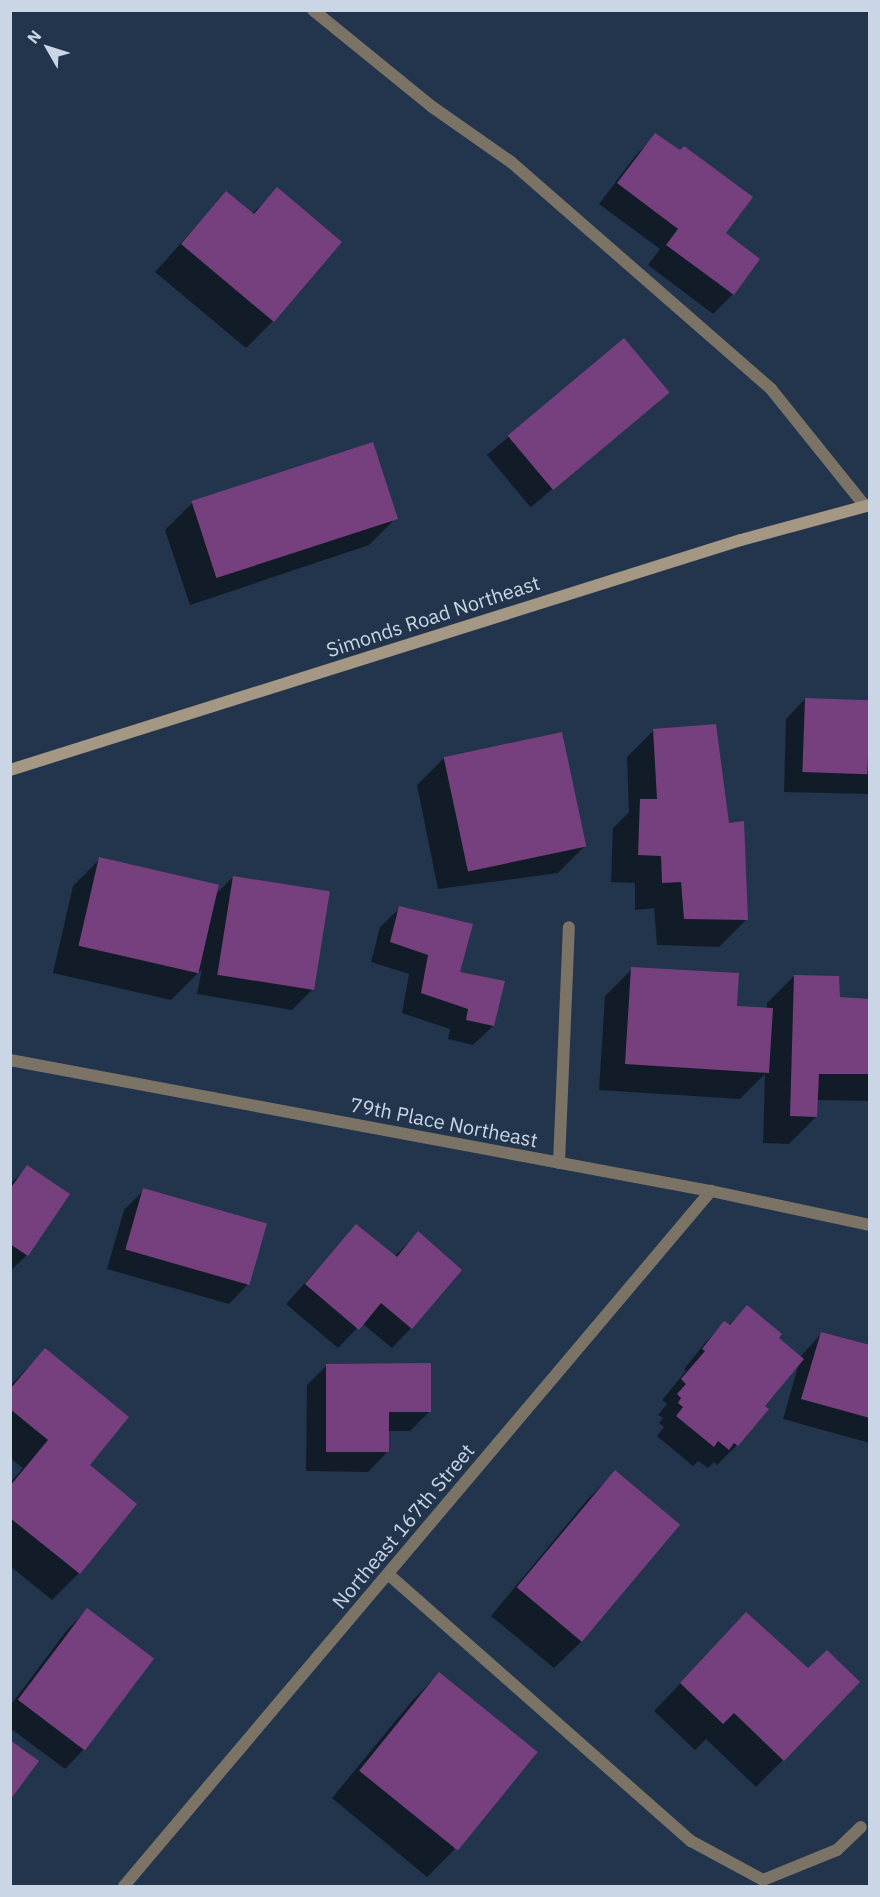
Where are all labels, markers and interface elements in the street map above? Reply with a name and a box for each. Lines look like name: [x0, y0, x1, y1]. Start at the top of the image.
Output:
north arrow: [18, 18, 78, 78]
text: N: [23, 26, 45, 47]
street label: Simonds Road Northeast: [323, 570, 543, 662]
street label: 79th Place Northeast: [348, 1092, 540, 1152]
street label: Northeast 167th Street: [327, 1439, 479, 1613]

